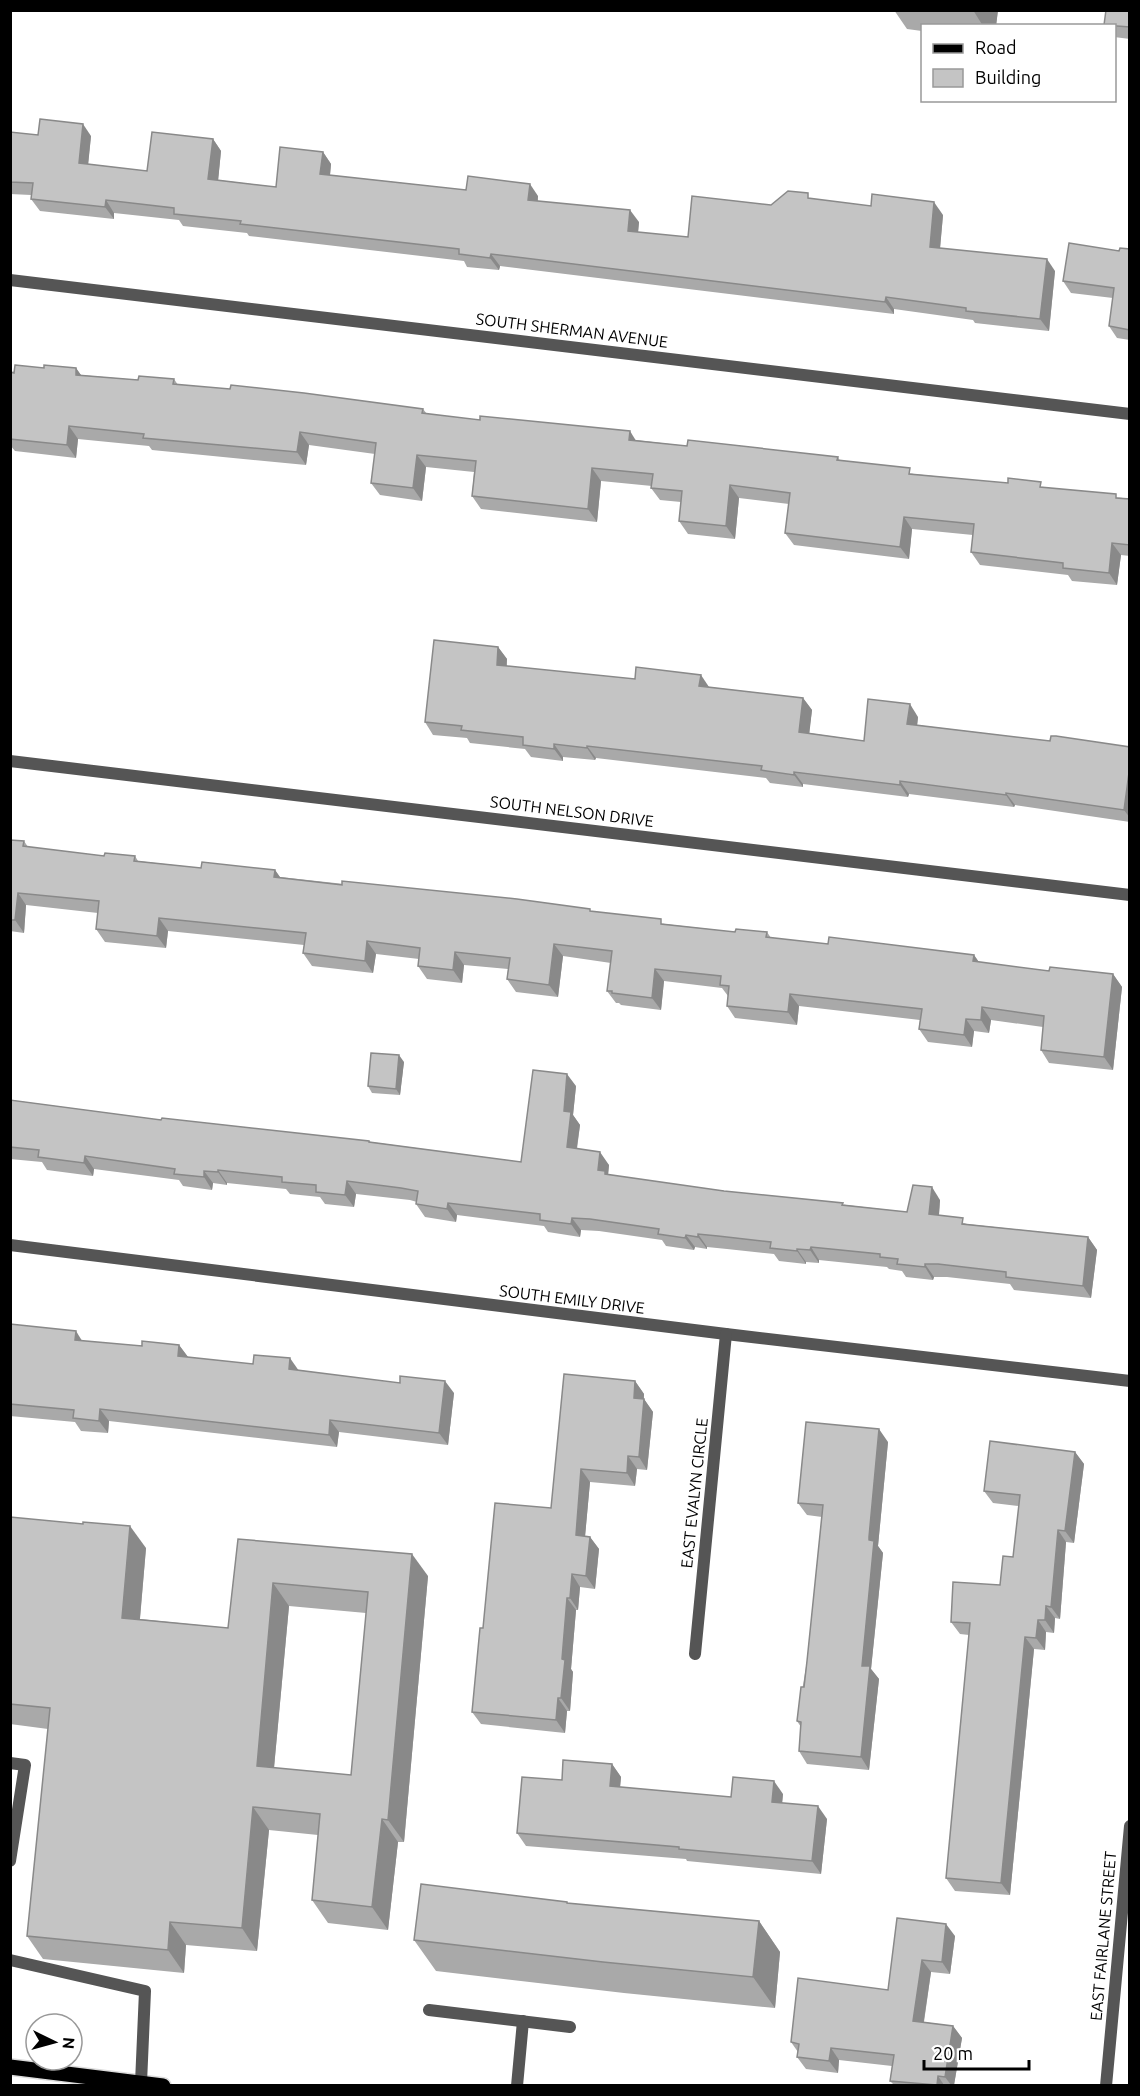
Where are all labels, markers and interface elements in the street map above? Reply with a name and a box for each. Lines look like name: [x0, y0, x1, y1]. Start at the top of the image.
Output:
legend: [921, 24, 1116, 102]
text: Road: [975, 37, 1017, 57]
text: Building: [975, 67, 1041, 87]
street label: SOUTH SHERMAN AVENUE: [475, 309, 669, 351]
street label: SOUTH NELSON DRIVE: [489, 792, 655, 830]
street label: SOUTH EMILY DRIVE: [498, 1281, 646, 1317]
street label: EAST EVALYN CIRCLE: [677, 1417, 711, 1569]
street label: EAST FAIRLANE STREET: [1087, 1850, 1119, 2022]
north arrow: [24, 2012, 84, 2072]
scale bar: [924, 2033, 1029, 2071]
text: N: [59, 2037, 78, 2050]
text: 20 m: [933, 2043, 973, 2063]

